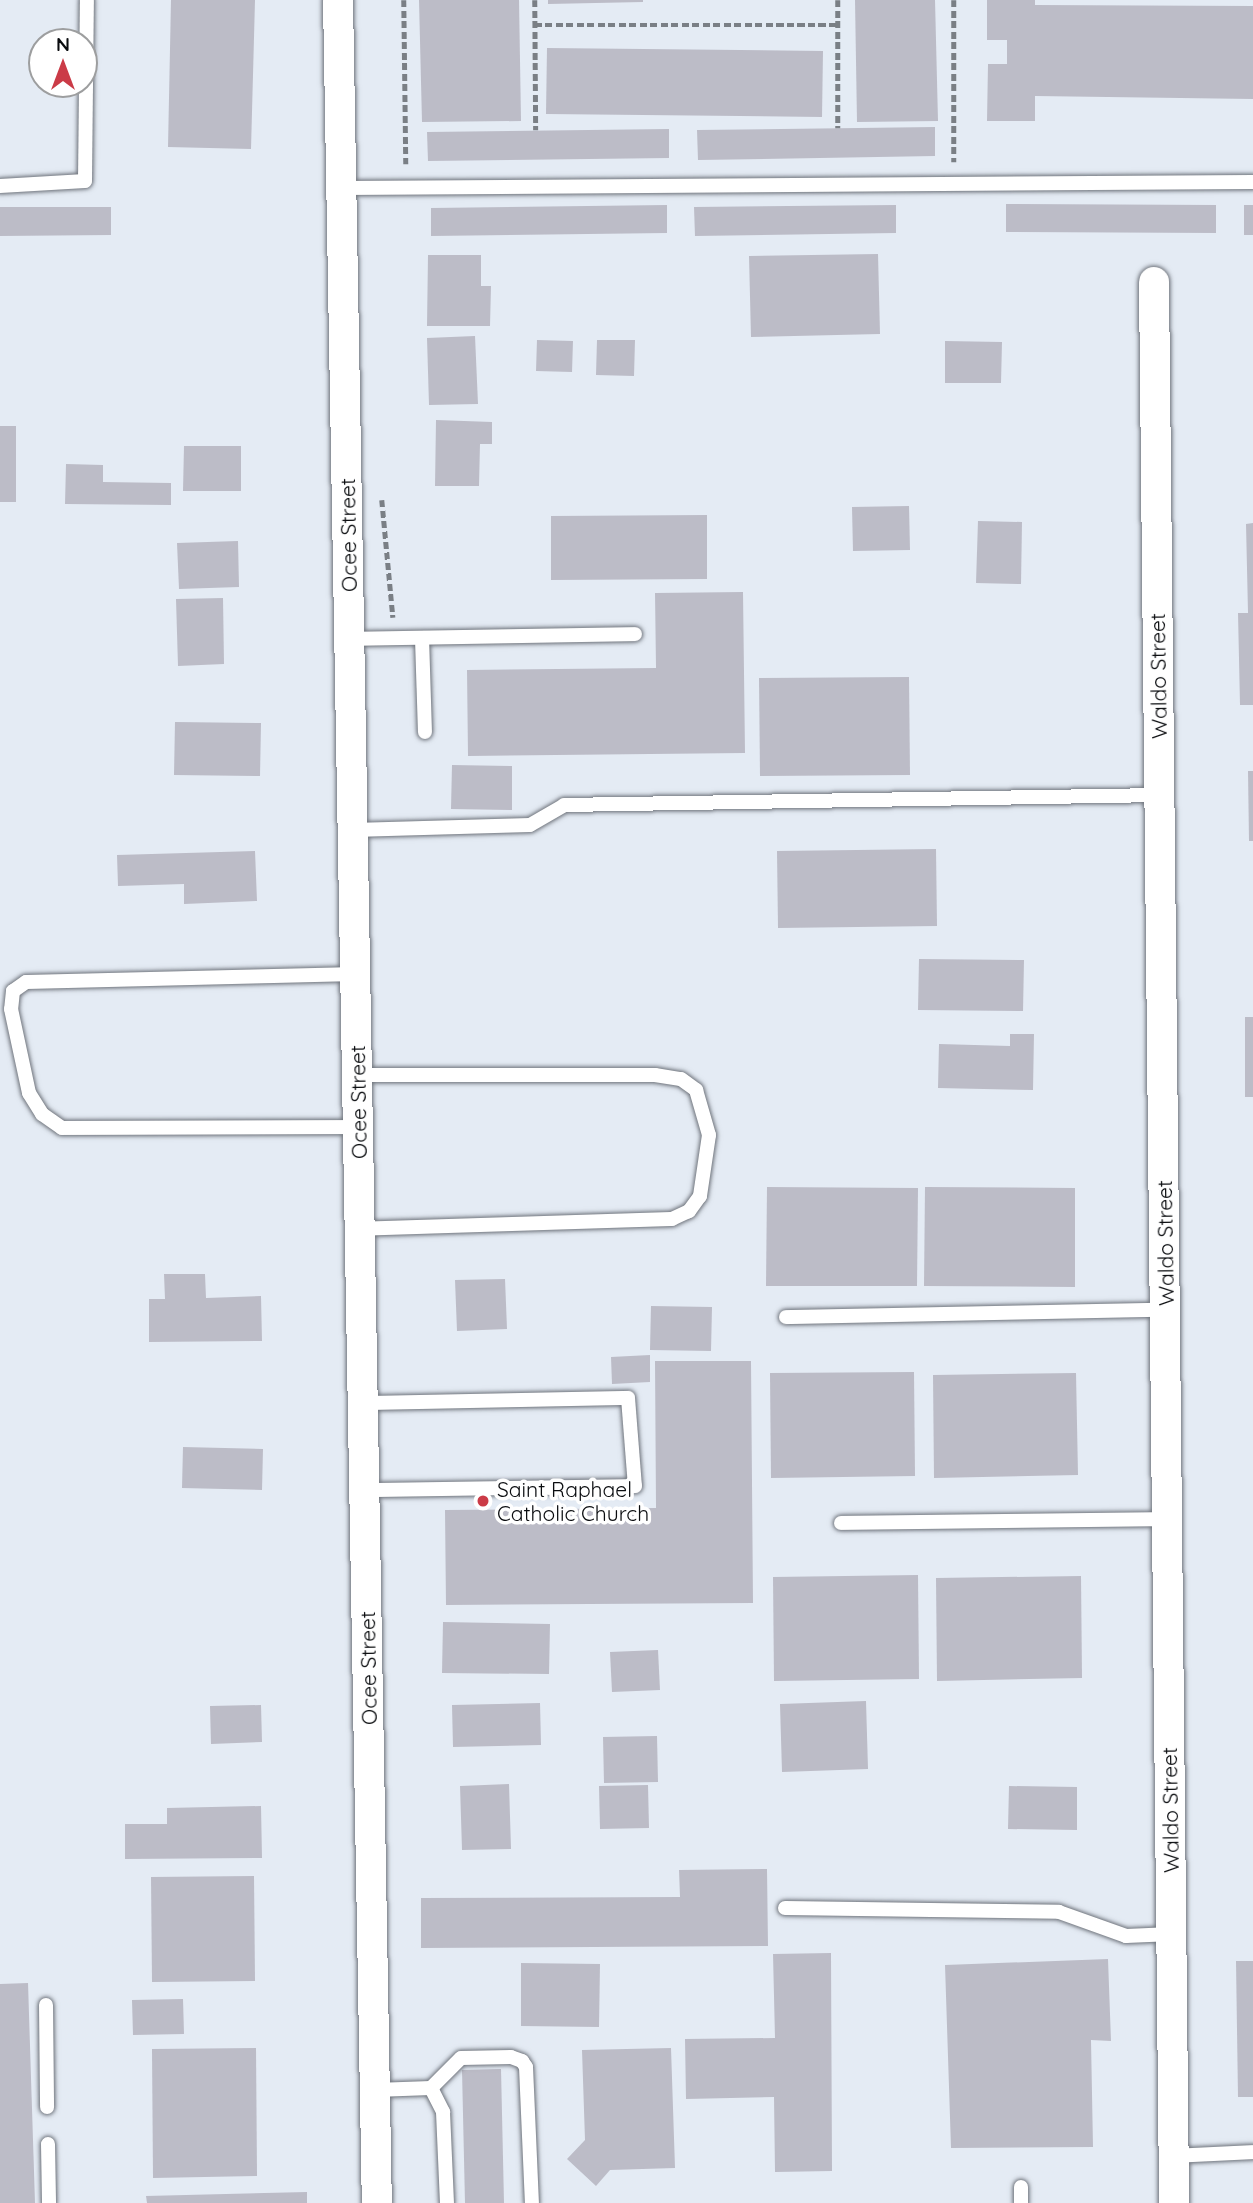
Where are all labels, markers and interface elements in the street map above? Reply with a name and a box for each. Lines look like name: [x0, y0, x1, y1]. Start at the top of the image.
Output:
north arrow: [28, 28, 98, 98]
text: N: [56, 32, 70, 56]
street label: Ocee Street: [334, 478, 362, 592]
street label: Waldo Street: [1144, 613, 1172, 739]
street label: Ocee Street: [344, 1045, 372, 1159]
street label: Waldo Street: [1151, 1180, 1179, 1306]
place label: Saint Raphael Catholic Church: [497, 1476, 649, 1526]
marker: Saint Raphael Catholic Church: [475, 1493, 491, 1509]
street label: Ocee Street: [354, 1611, 382, 1725]
street label: Waldo Street: [1156, 1747, 1184, 1873]

